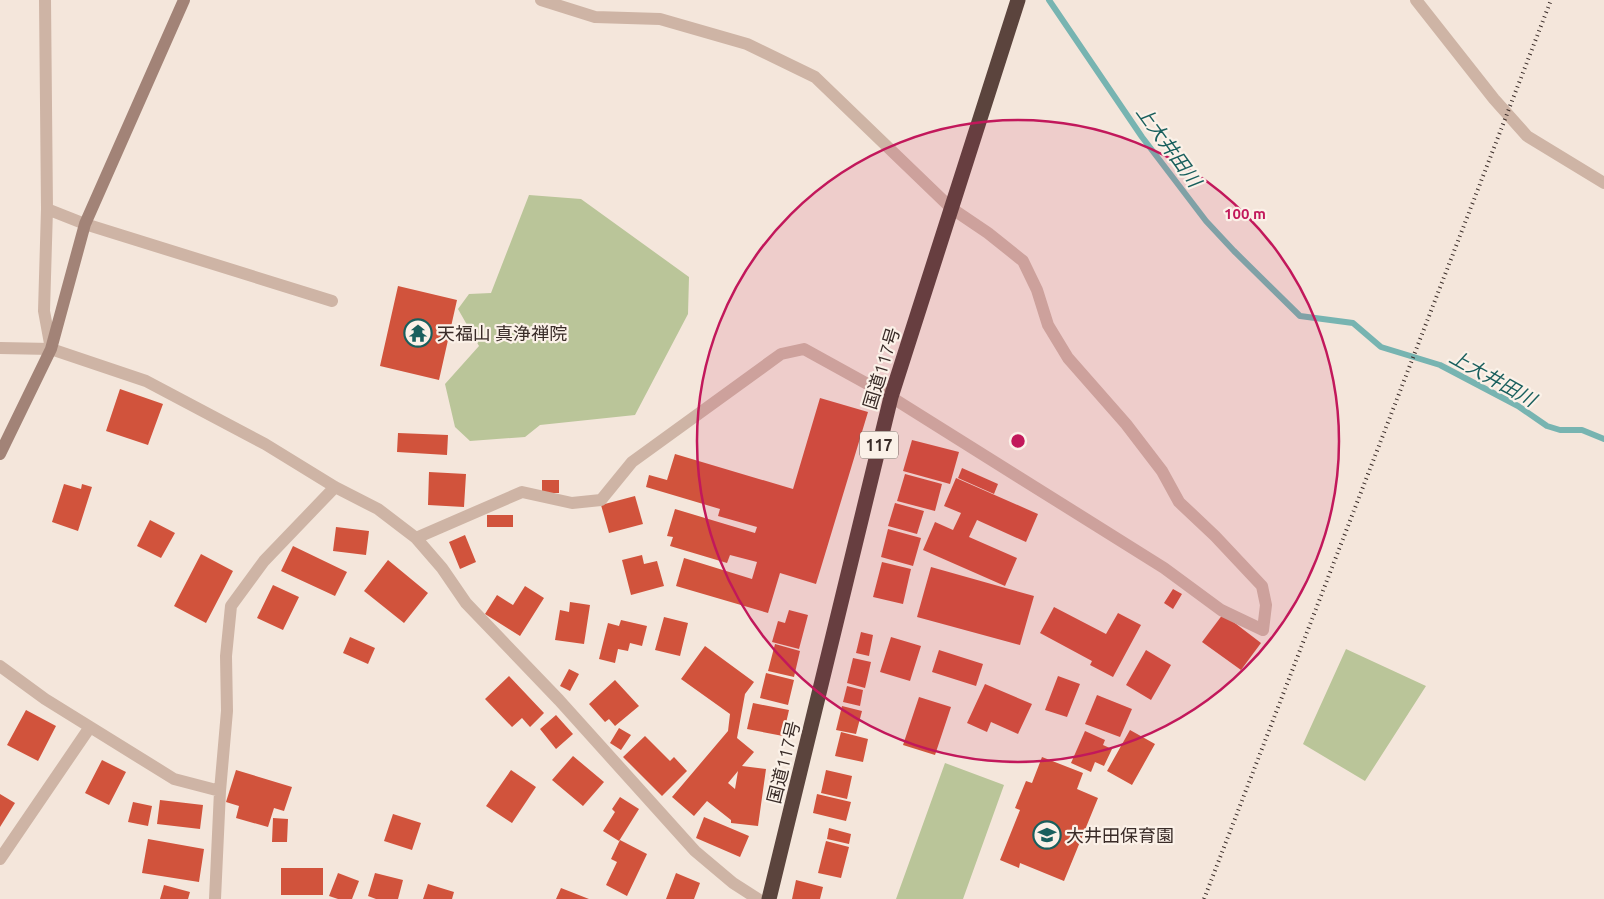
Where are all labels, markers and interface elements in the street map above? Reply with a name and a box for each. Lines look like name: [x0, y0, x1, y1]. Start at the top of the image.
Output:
water label: 上大井田川: [1132, 101, 1207, 193]
text: 100 m: [1224, 205, 1266, 222]
temple icon: 天福山 真浄禅院: [403, 318, 433, 348]
place label: 天福山 真浄禅院: [437, 323, 567, 343]
street label: 国道117号: [859, 325, 903, 411]
water label: 上大井田川: [1446, 345, 1542, 412]
road number: 117: [860, 432, 898, 458]
centre of rings: [1009, 432, 1027, 450]
street label: 国道117号: [763, 719, 803, 805]
school or university icon: 大井田保育園: [1032, 820, 1062, 850]
place label: 大井田保育園: [1066, 825, 1174, 845]

